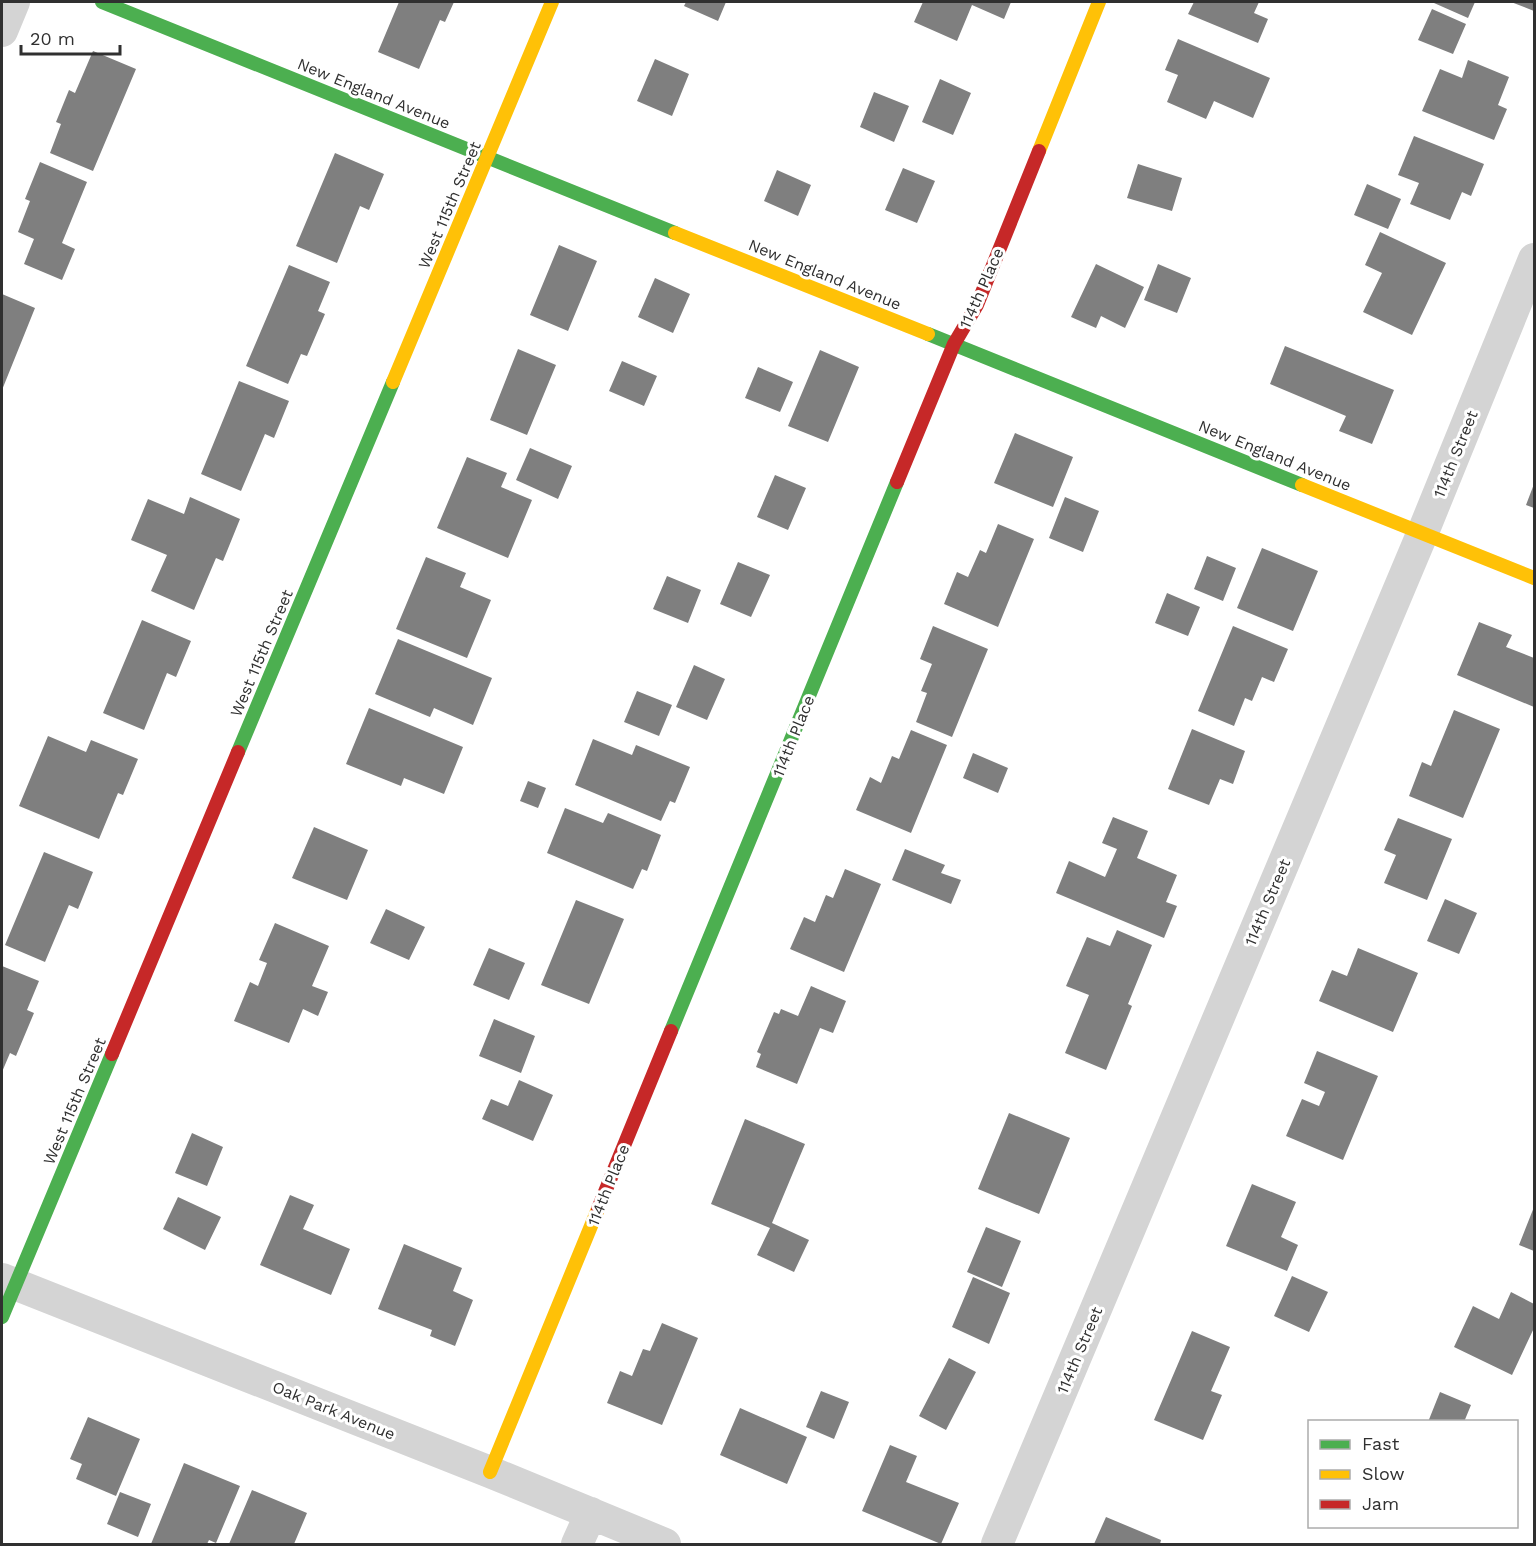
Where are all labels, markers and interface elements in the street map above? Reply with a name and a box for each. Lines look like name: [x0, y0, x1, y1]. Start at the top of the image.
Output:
scale bar: [21, 18, 120, 56]
text: 20 m: [30, 28, 75, 49]
street label: New England Avenue: [295, 54, 453, 133]
street label: West 115th Street: [414, 138, 485, 272]
street label: New England Avenue: [746, 235, 904, 314]
street label: 114th Place: [955, 245, 1008, 331]
street label: 114th Street: [1429, 407, 1482, 501]
street label: New England Avenue: [1196, 416, 1354, 495]
street label: West 115th Street: [226, 586, 297, 720]
street label: 114th Place: [769, 693, 818, 780]
street label: 114th Street: [1241, 856, 1294, 948]
street label: West 115th Street: [39, 1034, 110, 1168]
street label: 114th Place: [584, 1142, 633, 1229]
street label: 114th Street: [1053, 1304, 1106, 1396]
street label: Oak Park Avenue: [270, 1377, 398, 1444]
legend: [1308, 1420, 1518, 1528]
text: Fast: [1362, 1433, 1400, 1454]
text: Slow: [1362, 1463, 1405, 1484]
text: Jam: [1362, 1493, 1399, 1514]

